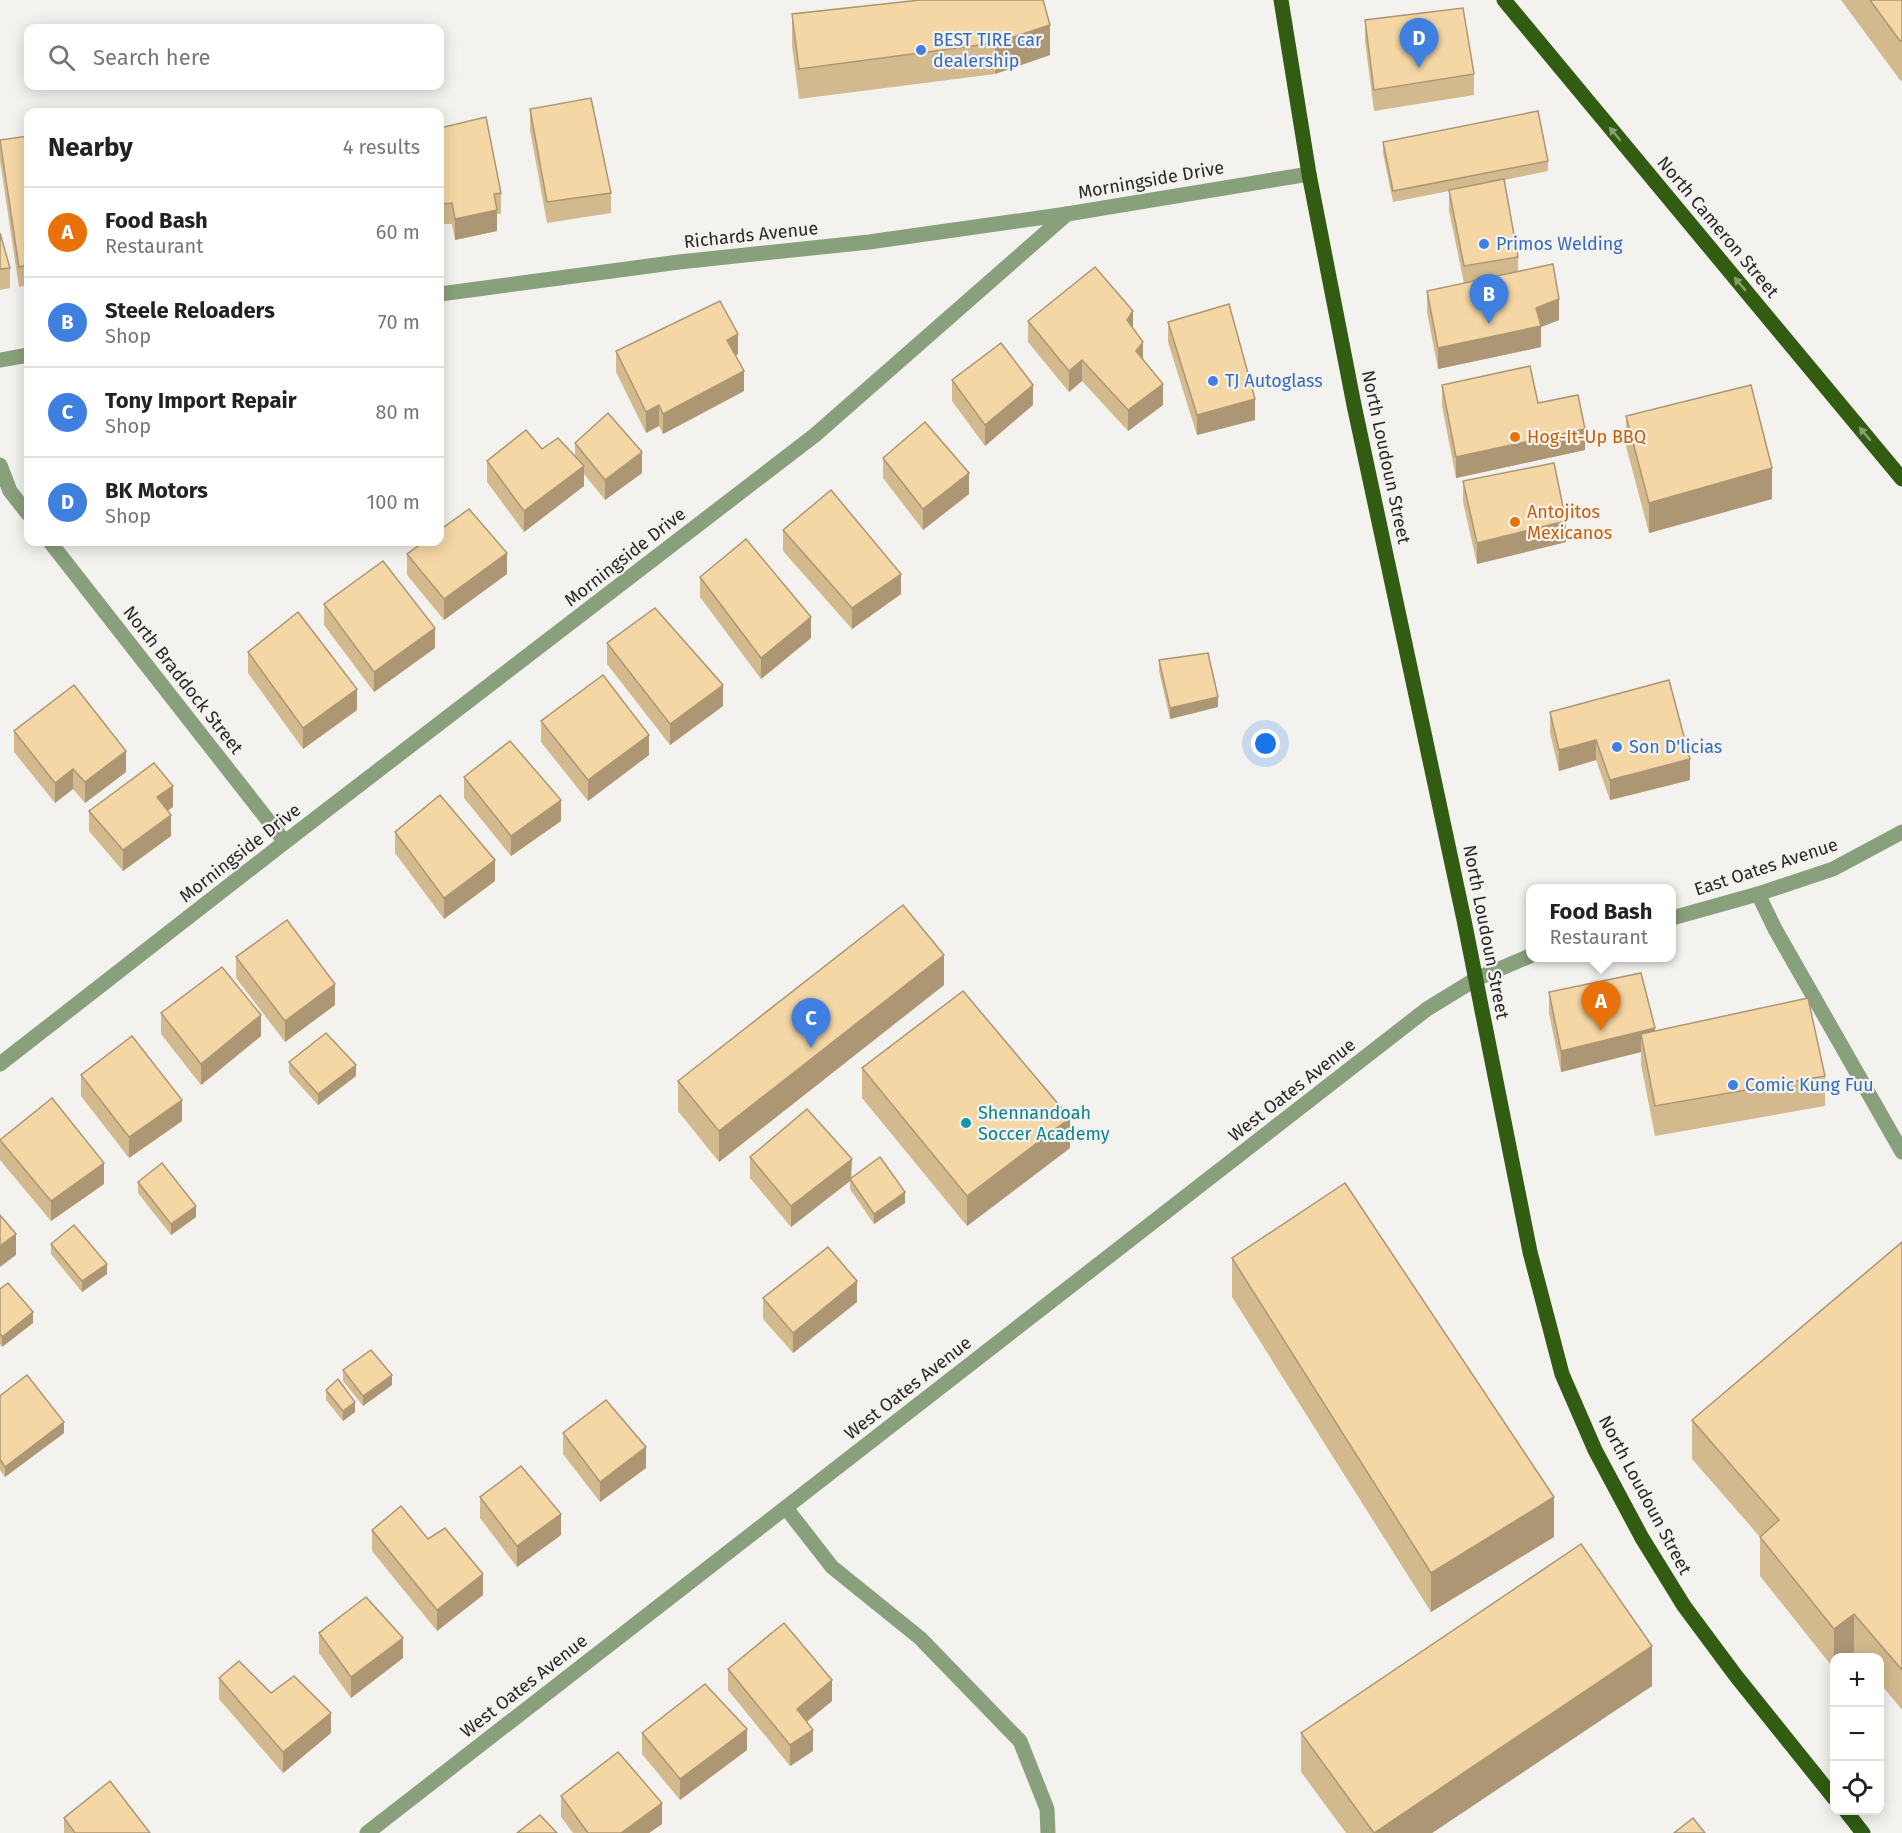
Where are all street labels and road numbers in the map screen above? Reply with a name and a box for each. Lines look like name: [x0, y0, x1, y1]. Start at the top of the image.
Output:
street label: North Cameron Street: [1653, 152, 1784, 302]
street label: Morningside Drive: [1076, 156, 1226, 204]
street label: Richards Avenue: [683, 217, 819, 253]
street label: North Loudoun Street: [1357, 368, 1415, 546]
street label: Morningside Drive: [560, 503, 690, 611]
street label: North Braddock Street: [118, 601, 248, 759]
street label: Morningside Drive: [175, 799, 305, 907]
street label: East Oates Avenue: [1691, 833, 1841, 901]
street label: North Loudoun Street: [1458, 843, 1514, 1021]
street label: West Oates Avenue: [1224, 1034, 1360, 1146]
street label: West Oates Avenue: [840, 1332, 976, 1444]
street label: North Loudoun Street: [1594, 1412, 1696, 1579]
street label: West Oates Avenue: [456, 1630, 592, 1742]

